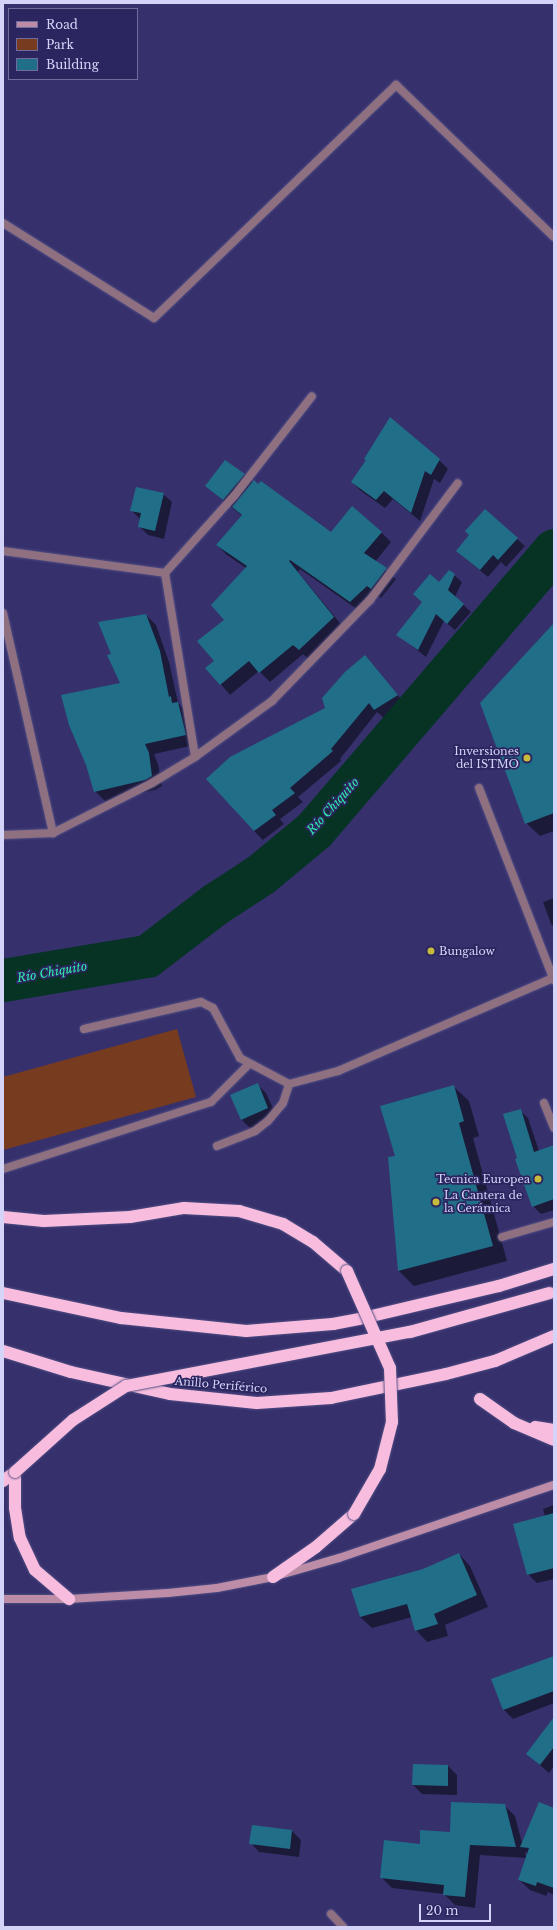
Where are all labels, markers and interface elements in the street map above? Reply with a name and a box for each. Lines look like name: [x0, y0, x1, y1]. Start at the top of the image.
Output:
legend: [8, 8, 138, 80]
text: Road: [46, 17, 78, 32]
text: Park: [46, 37, 74, 52]
text: Building: [46, 57, 99, 72]
place label: Inversiones del ISTMO: [454, 745, 519, 771]
marker: Inversiones del ISTMO: [522, 753, 532, 763]
water label: Río Chiquito: [304, 775, 362, 837]
place label: Bungalow: [439, 944, 495, 958]
marker: Bungalow: [426, 946, 436, 956]
water label: Río Chiquito: [16, 959, 88, 985]
place label: Tecnica Europea: [436, 1172, 530, 1186]
marker: Tecnica Europea: [533, 1174, 543, 1184]
place label: La Cantera de la Cerámica: [444, 1189, 522, 1215]
marker: La Cantera de la Cerámica: [431, 1197, 441, 1207]
street label: Anillo Periférico: [174, 1374, 268, 1396]
scale bar: [421, 1896, 493, 1922]
text: 20 m: [426, 1903, 458, 1918]

